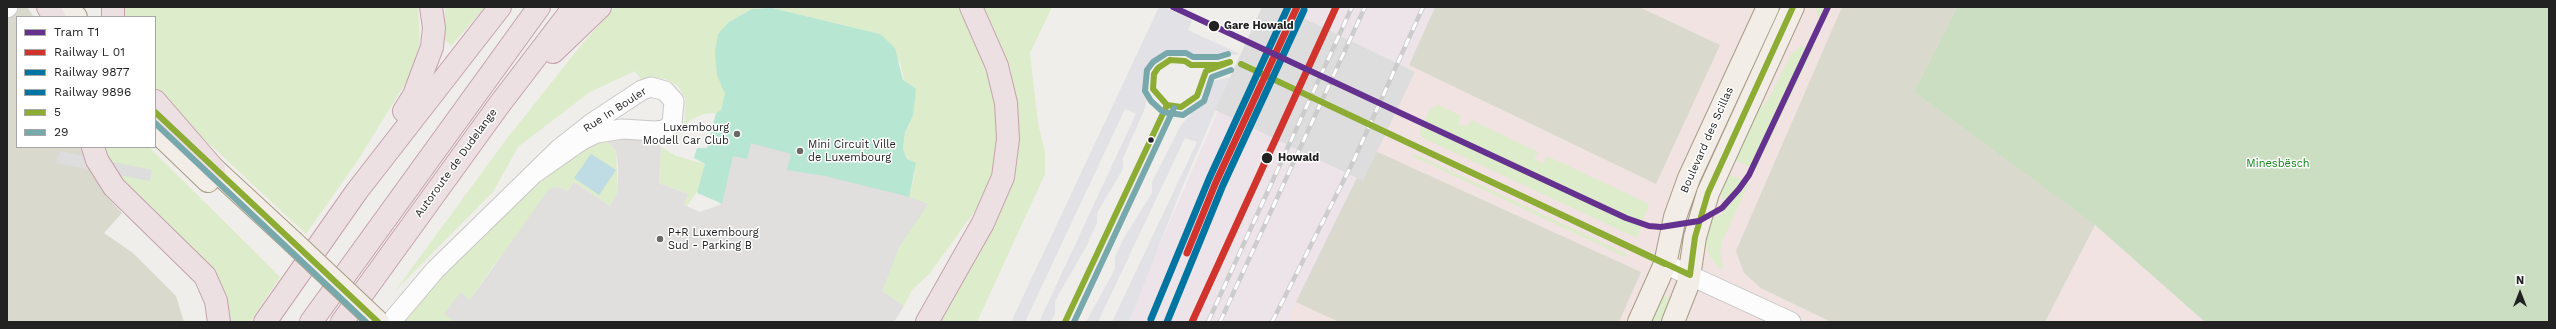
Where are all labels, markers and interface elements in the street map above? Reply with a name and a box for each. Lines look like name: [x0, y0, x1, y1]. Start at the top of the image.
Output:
legend: [16, 16, 156, 148]
marker: Gare Howald: [1207, 19, 1221, 33]
place label: Gare Howald: [1224, 19, 1294, 33]
text: Tram T1: [54, 25, 99, 39]
text: Railway L 01: [54, 45, 125, 59]
text: Railway 9877: [54, 65, 130, 79]
text: Railway 9896: [54, 85, 131, 99]
street label: Rue In Bouler: [581, 85, 649, 135]
street label: Boulevard des Scillas: [1678, 85, 1736, 195]
text: 5: [54, 105, 61, 119]
street label: Autoroute de Dudelange: [412, 106, 500, 220]
place label: Luxembourg Modell Car Club: [643, 121, 729, 147]
text: 29: [54, 125, 68, 139]
marker: Luxembourg Modell Car Club: [732, 129, 742, 139]
unlabelled marker: [1146, 135, 1156, 145]
place label: Mini Circuit Ville de Luxembourg: [808, 138, 896, 164]
marker: Mini Circuit Ville de Luxembourg: [795, 146, 805, 156]
marker: Howald: [1260, 151, 1274, 165]
place label: Howald: [1278, 151, 1319, 165]
park label: Minesbësch: [2246, 157, 2310, 171]
place label: P+R Luxembourg Sud - Parking B: [668, 226, 758, 252]
marker: P+R Luxembourg Sud - Parking B: [655, 234, 665, 244]
north arrow: [2500, 273, 2540, 313]
text: N: [2516, 274, 2524, 287]

